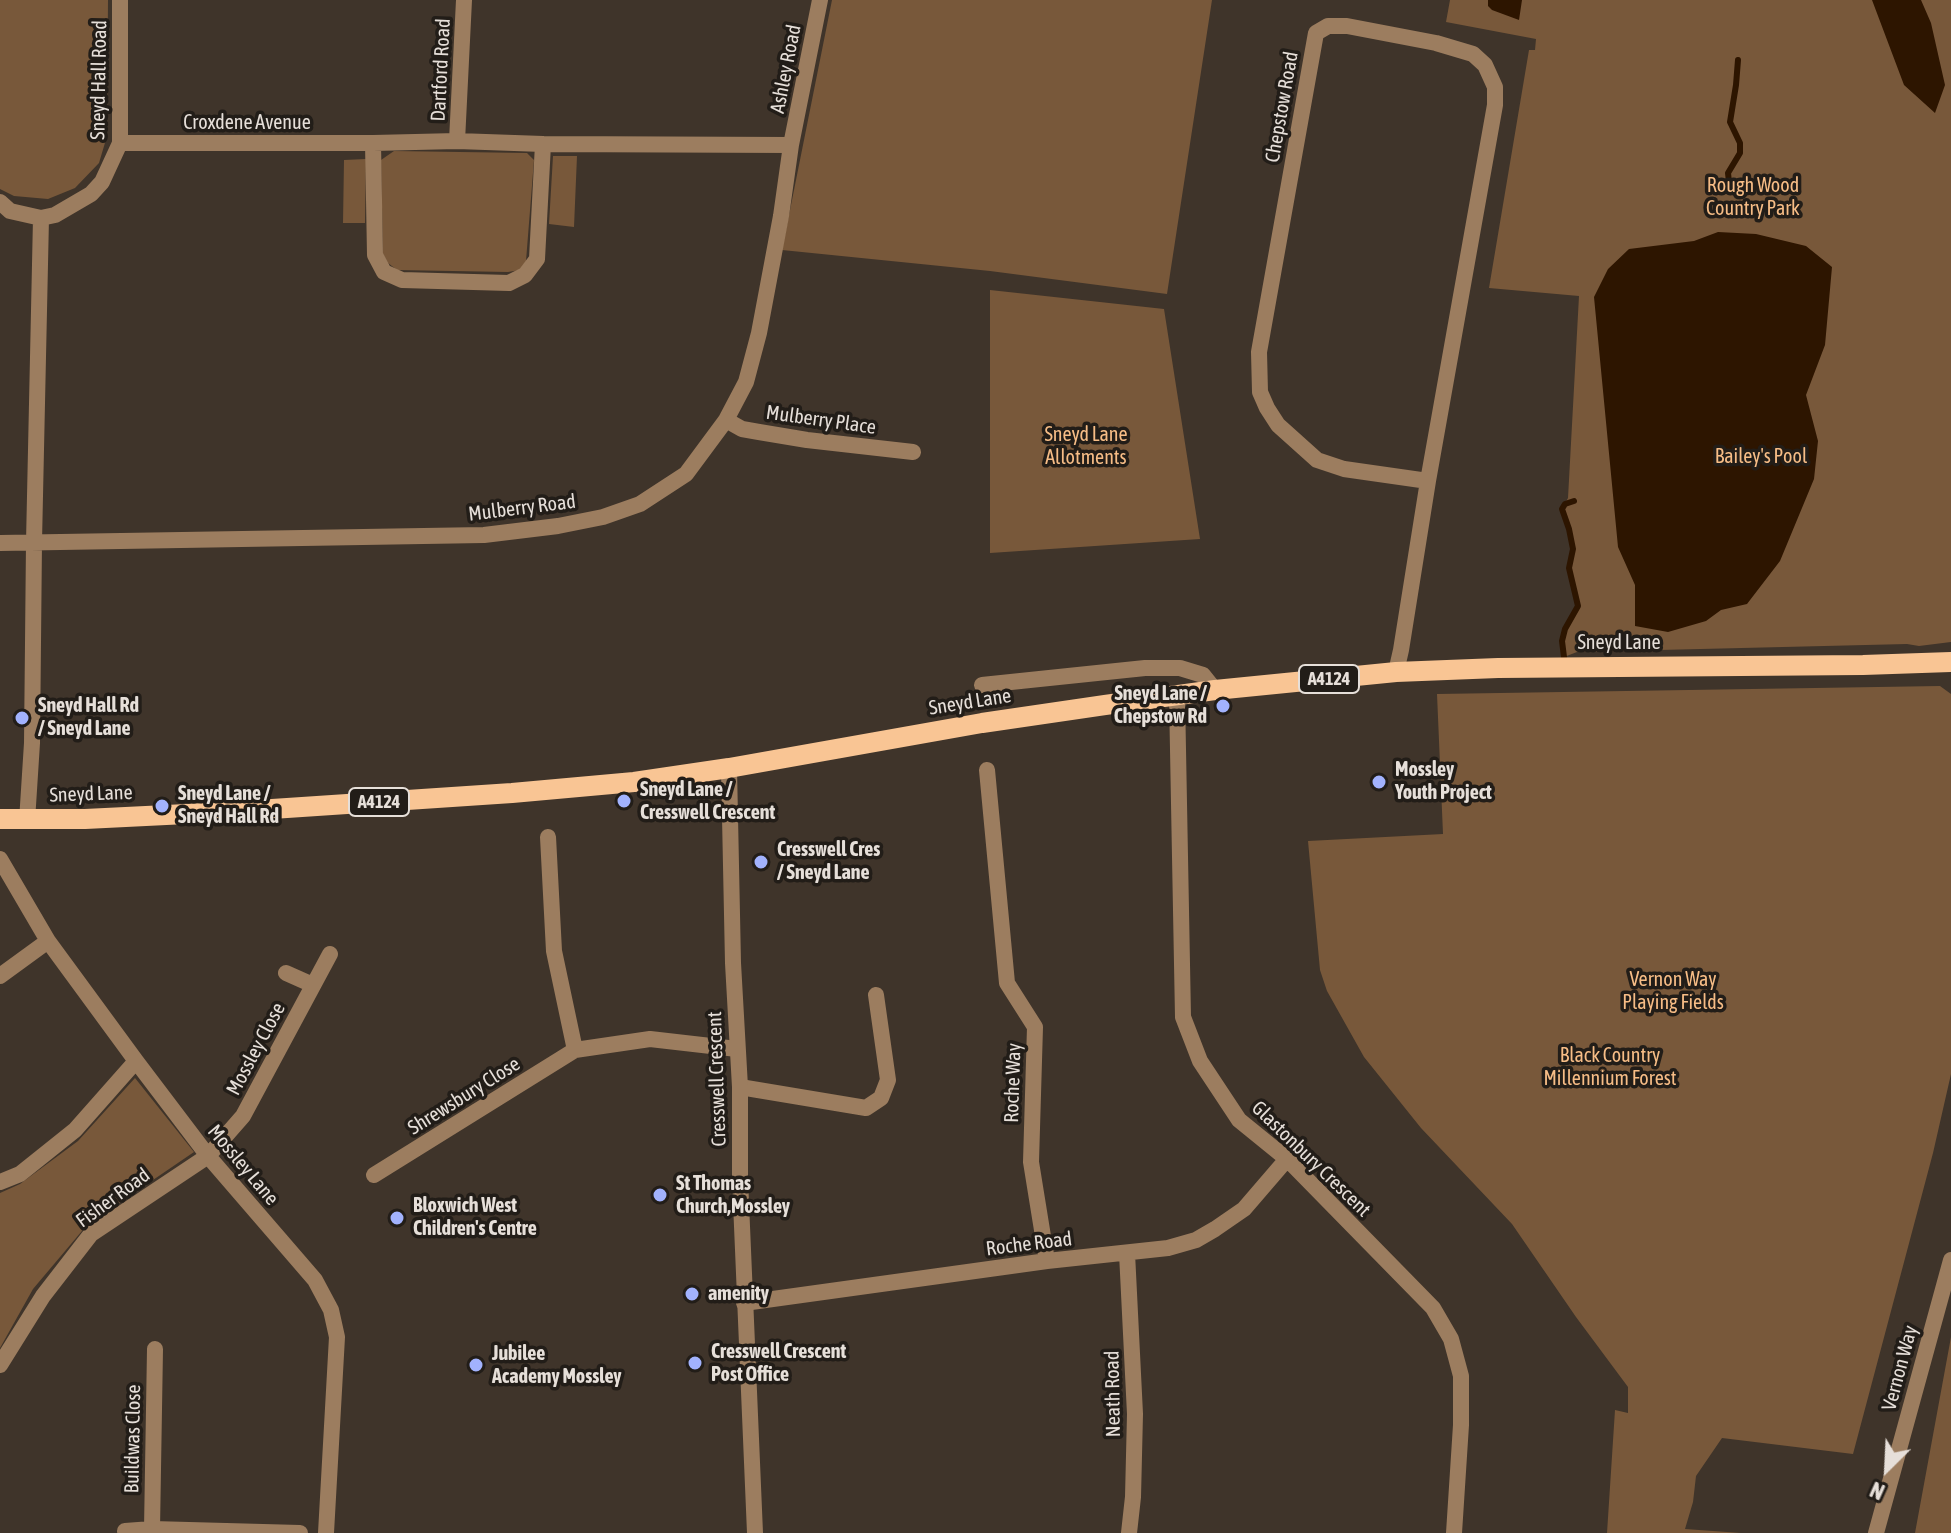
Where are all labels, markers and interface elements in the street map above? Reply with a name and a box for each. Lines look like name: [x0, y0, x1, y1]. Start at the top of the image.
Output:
street label: Dartford Road: [426, 18, 456, 122]
street label: Sneyd Hall Road: [86, 20, 112, 140]
street label: Ashley Road: [766, 23, 806, 115]
street label: Chepstow Road: [1260, 50, 1304, 164]
street label: Croxdene Avenue: [183, 111, 311, 135]
park label: Rough Wood Country Park: [1706, 174, 1800, 221]
street label: Mulberry Place: [765, 400, 877, 440]
park label: Sneyd Lane Allotments: [1044, 423, 1128, 470]
park label: Bailey's Pool: [1715, 445, 1807, 469]
street label: Mulberry Road: [467, 490, 577, 526]
street label: Sneyd Lane: [1577, 631, 1661, 655]
road number: A4124: [1299, 665, 1359, 693]
place label: Sneyd Lane / Chepstow Rd: [1114, 682, 1207, 729]
street label: Sneyd Lane: [927, 684, 1013, 720]
place label: Sneyd Hall Rd / Sneyd Lane: [38, 694, 139, 741]
marker: Sneyd Lane / Chepstow Rd: [1214, 697, 1232, 715]
marker: Sneyd Hall Rd / Sneyd Lane: [13, 709, 31, 727]
place label: Mossley Youth Project: [1395, 758, 1492, 805]
marker: Mossley Youth Project: [1370, 773, 1388, 791]
place label: Sneyd Lane / Cresswell Crescent: [640, 778, 775, 825]
street label: Sneyd Lane: [49, 781, 133, 807]
place label: Sneyd Lane / Sneyd Hall Rd: [178, 782, 279, 829]
road number: A4124: [349, 788, 409, 816]
marker: Sneyd Lane / Cresswell Crescent: [615, 792, 633, 810]
marker: Sneyd Lane / Sneyd Hall Rd: [153, 797, 171, 815]
place label: Cresswell Cres / Sneyd Lane: [777, 838, 880, 885]
marker: Cresswell Cres / Sneyd Lane: [752, 853, 770, 871]
park label: Vernon Way Playing Fields: [1622, 968, 1724, 1015]
street label: Mossley Close: [222, 999, 290, 1099]
street label: Cresswell Crescent: [703, 1011, 731, 1147]
street label: Roche Way: [1000, 1043, 1026, 1123]
park label: Black Country Millennium Forest: [1543, 1044, 1677, 1091]
street label: Shrewsbury Close: [404, 1052, 524, 1140]
street label: Glastonbury Crescent: [1247, 1096, 1375, 1222]
street label: Mossley Lane: [202, 1120, 284, 1210]
street label: Fisher Road: [71, 1163, 155, 1233]
place label: St Thomas Church,Mossley: [676, 1172, 790, 1219]
marker: St Thomas Church,Mossley: [651, 1186, 669, 1204]
place label: Bloxwich West Children's Centre: [413, 1194, 537, 1241]
marker: Bloxwich West Children's Centre: [388, 1209, 406, 1227]
street label: Roche Road: [985, 1227, 1073, 1261]
place label: amenity: [708, 1282, 769, 1306]
marker: amenity: [683, 1285, 701, 1303]
street label: Vernon Way: [1877, 1323, 1923, 1413]
place label: Cresswell Crescent Post Office: [711, 1340, 846, 1387]
place label: Jubilee Academy Mossley: [492, 1342, 622, 1389]
street label: Neath Road: [1100, 1351, 1126, 1437]
marker: Cresswell Crescent Post Office: [686, 1354, 704, 1372]
marker: Jubilee Academy Mossley: [467, 1356, 485, 1374]
street label: Buildwas Close: [120, 1384, 146, 1494]
north arrow: [1847, 1429, 1927, 1509]
text: N: [1866, 1476, 1888, 1505]

